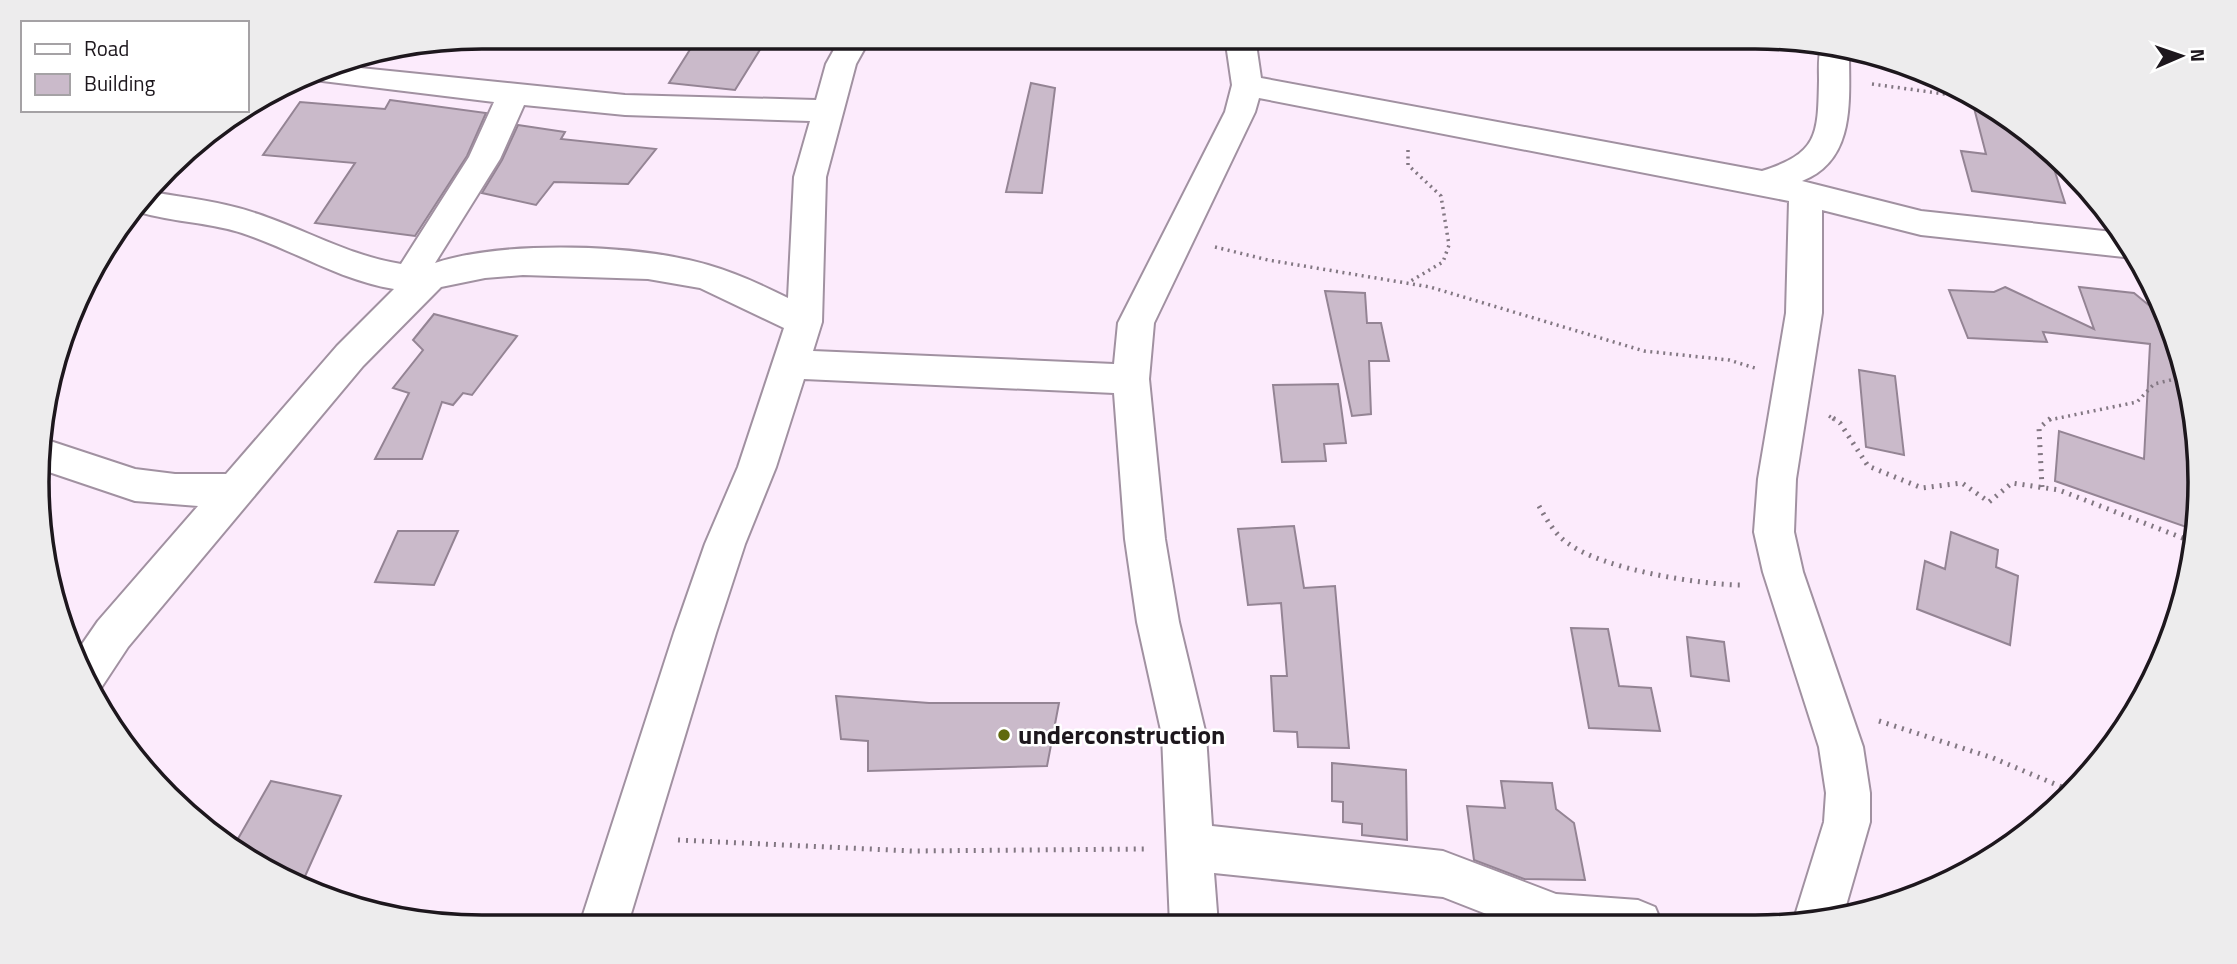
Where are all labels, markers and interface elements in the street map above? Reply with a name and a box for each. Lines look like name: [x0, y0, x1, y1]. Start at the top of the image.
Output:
legend: [21, 21, 248, 112]
north arrow: [2146, 21, 2216, 91]
text: Road: [84, 32, 129, 64]
text: N: [2184, 48, 2213, 62]
text: Building: [84, 67, 156, 99]
place label: underconstruction: [1018, 715, 1225, 754]
marker: underconstruction: [996, 727, 1012, 743]

